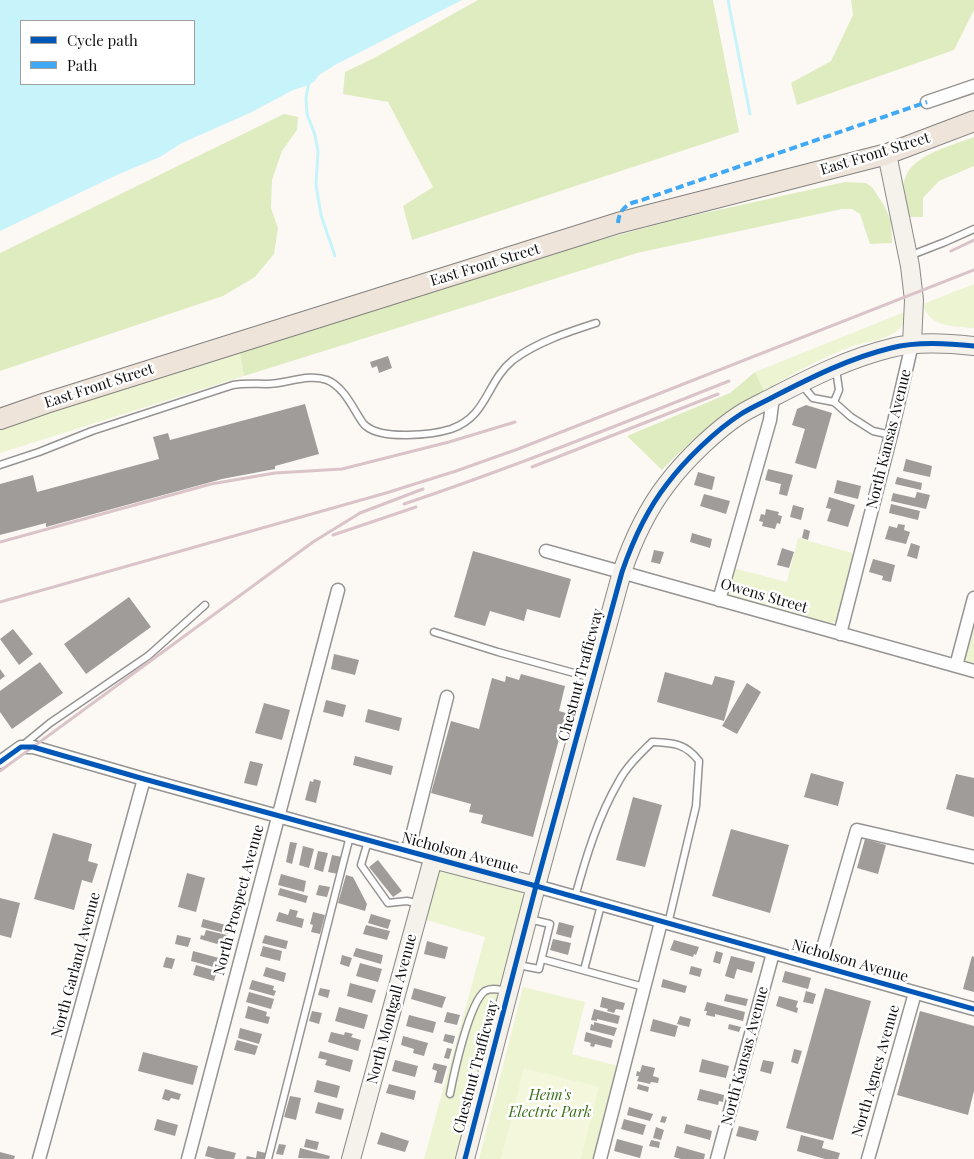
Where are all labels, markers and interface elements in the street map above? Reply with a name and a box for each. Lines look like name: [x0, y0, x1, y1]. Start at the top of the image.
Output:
legend: [20, 20, 195, 85]
text: Cycle path: [67, 30, 138, 50]
text: Path: [67, 55, 97, 75]
street label: East Front Street: [818, 129, 932, 179]
street label: East Front Street: [428, 240, 542, 290]
street label: East Front Street: [42, 360, 156, 412]
street label: North Kansas Avenue: [863, 367, 915, 511]
street label: Owens Street: [718, 575, 810, 617]
street label: Chestnut Trafficway: [555, 607, 607, 743]
street label: North Prospect Avenue: [210, 823, 268, 977]
street label: Nicholson Avenue: [400, 829, 520, 877]
street label: North Garland Avenue: [48, 890, 104, 1040]
street label: North Montgall Avenue: [363, 932, 421, 1086]
street label: Nicholson Avenue: [790, 936, 910, 986]
street label: North Kansas Avenue: [718, 984, 772, 1128]
street label: Chestnut Trafficway: [450, 999, 502, 1135]
street label: North Agnes Avenue: [848, 1003, 904, 1139]
park label: Heim's Electric Park: [508, 1086, 592, 1121]

